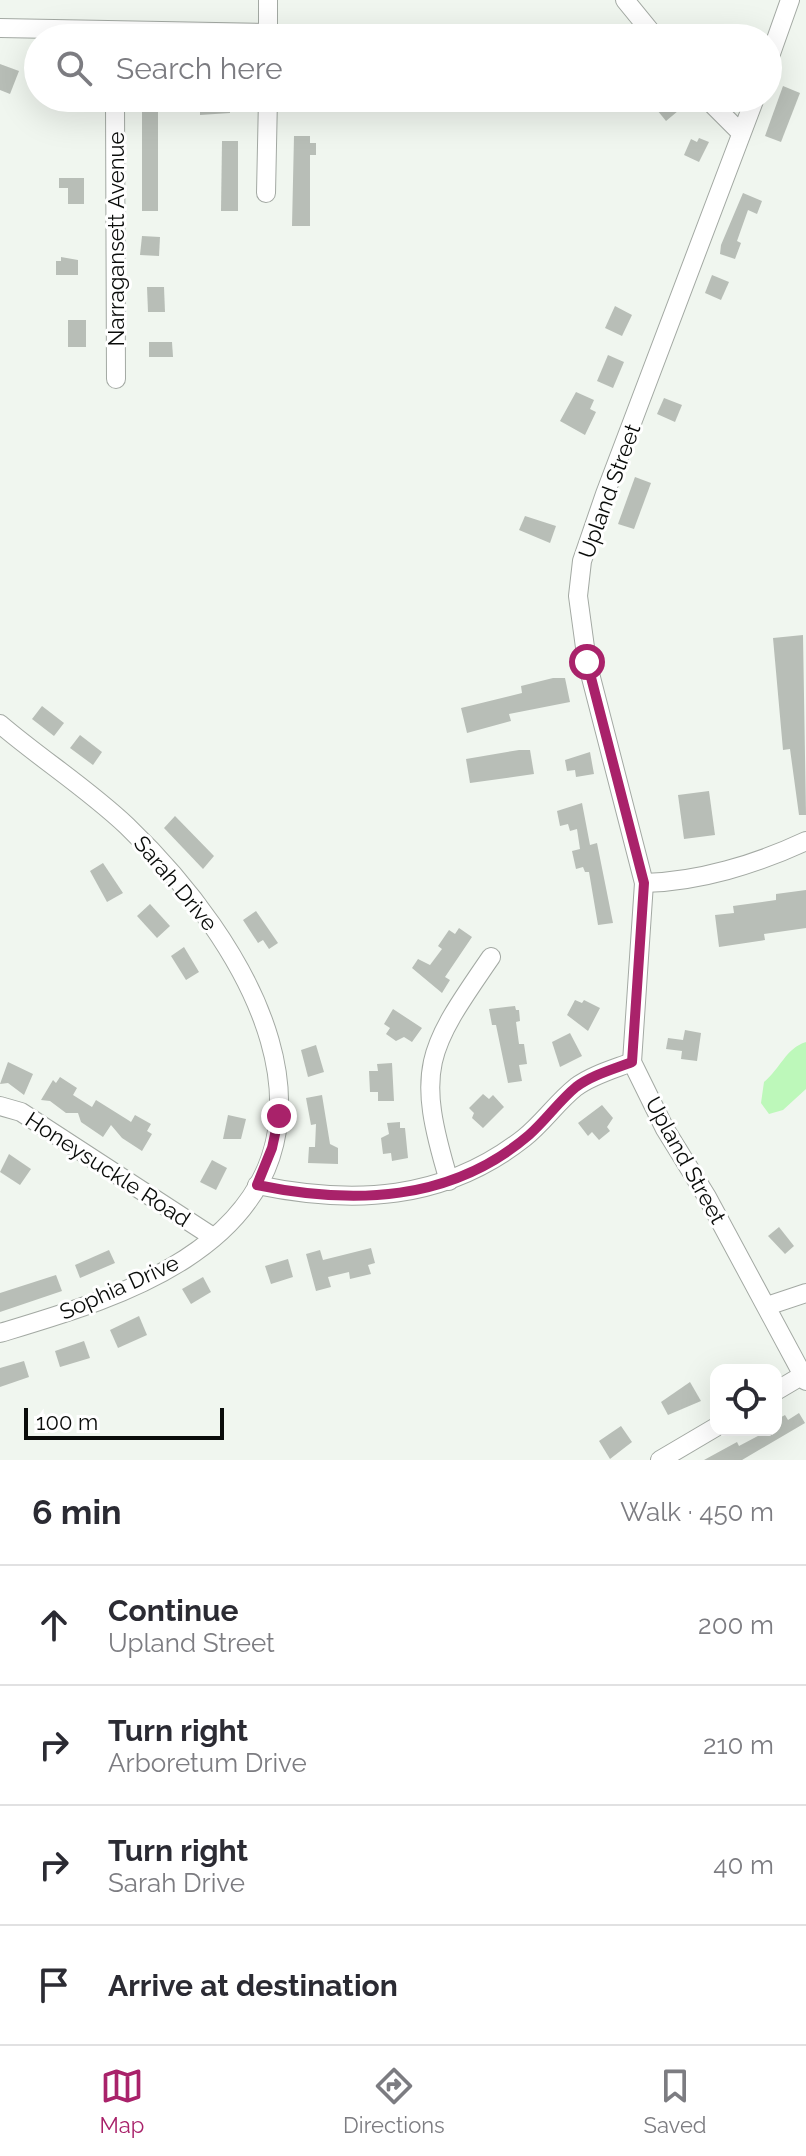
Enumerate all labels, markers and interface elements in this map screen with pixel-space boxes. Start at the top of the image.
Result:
search box [24,24,782,112]
icon: search [52,46,96,90]
text: Search here [116,51,283,86]
street label: Narragansett Avenue [103,131,129,346]
street label: Upland Street [573,420,646,562]
route start [569,644,605,680]
street label: Sarah Drive [129,830,223,936]
street label: Upland Street [640,1092,732,1229]
route end [261,1098,297,1134]
street label: Honeysuckle Road [21,1106,195,1232]
street label: Sophia Drive [55,1249,183,1325]
map controls [710,1364,782,1436]
button: locate [710,1364,782,1436]
scale bar [24,1404,224,1440]
text: 100 m [36,1409,98,1435]
text: 6 min [32,1492,122,1532]
text: Walk · 450 m [620,1497,774,1527]
text: Continue [108,1593,239,1628]
icon: ahead [32,1603,76,1647]
text: 200 m [698,1610,774,1640]
text: Upland Street [108,1628,275,1658]
text: Turn right [108,1713,248,1748]
icon: right [32,1723,76,1767]
text: 210 m [703,1730,774,1760]
text: Arboretum Drive [108,1748,307,1778]
text: Turn right [108,1833,248,1868]
icon: right [32,1843,76,1887]
text: 40 m [713,1850,774,1880]
text: Sarah Drive [108,1868,245,1898]
icon: arrive [32,1963,76,2007]
text: Arrive at destination [108,1968,398,2003]
tab: Map [99,2064,144,2138]
tab: Directions [343,2064,445,2138]
tab: Saved [644,2064,707,2138]

